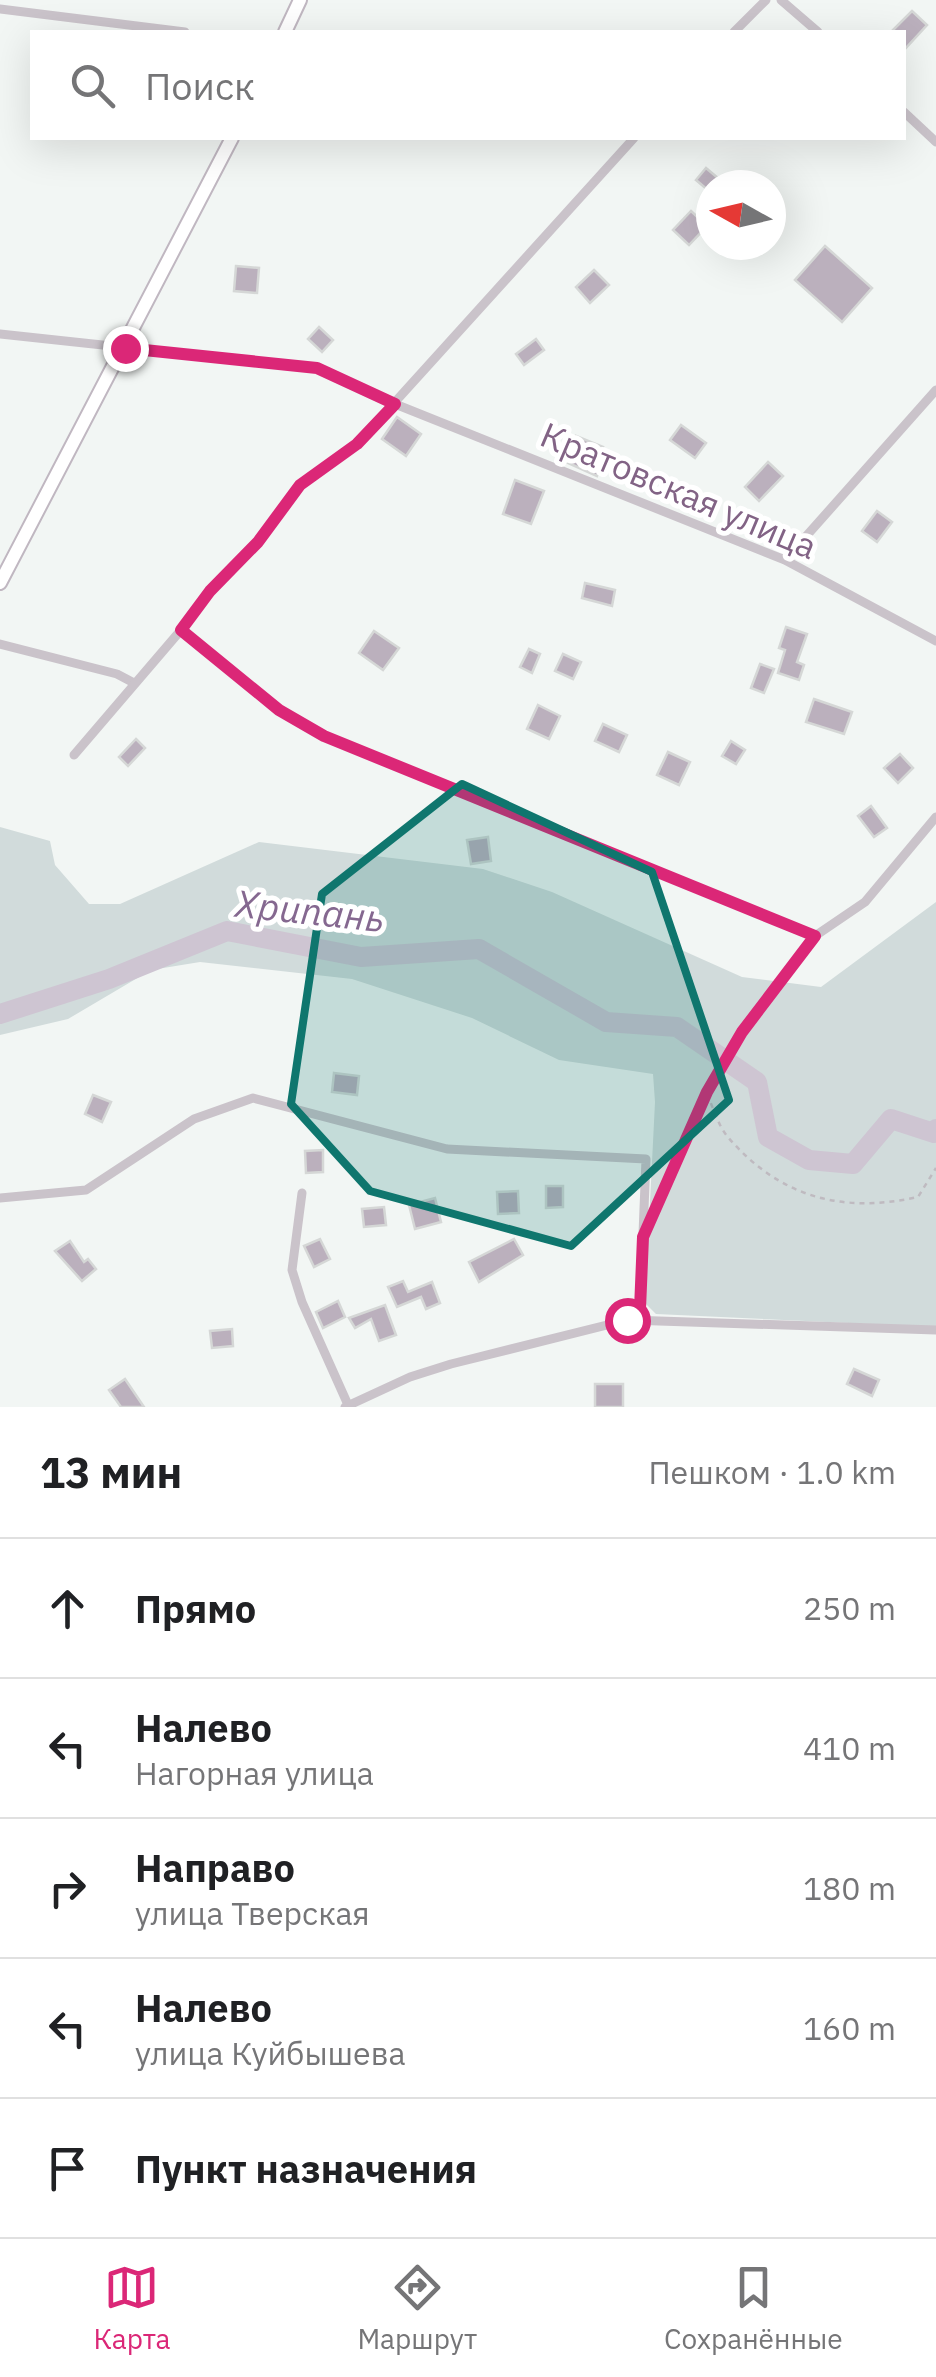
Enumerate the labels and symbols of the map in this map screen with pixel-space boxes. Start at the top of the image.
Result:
north arrow [696,170,786,260]
route end [103,326,149,372]
street label: Кратовская улица [534,411,824,569]
water label: Хрипань [232,878,387,942]
route start [605,1298,651,1344]

